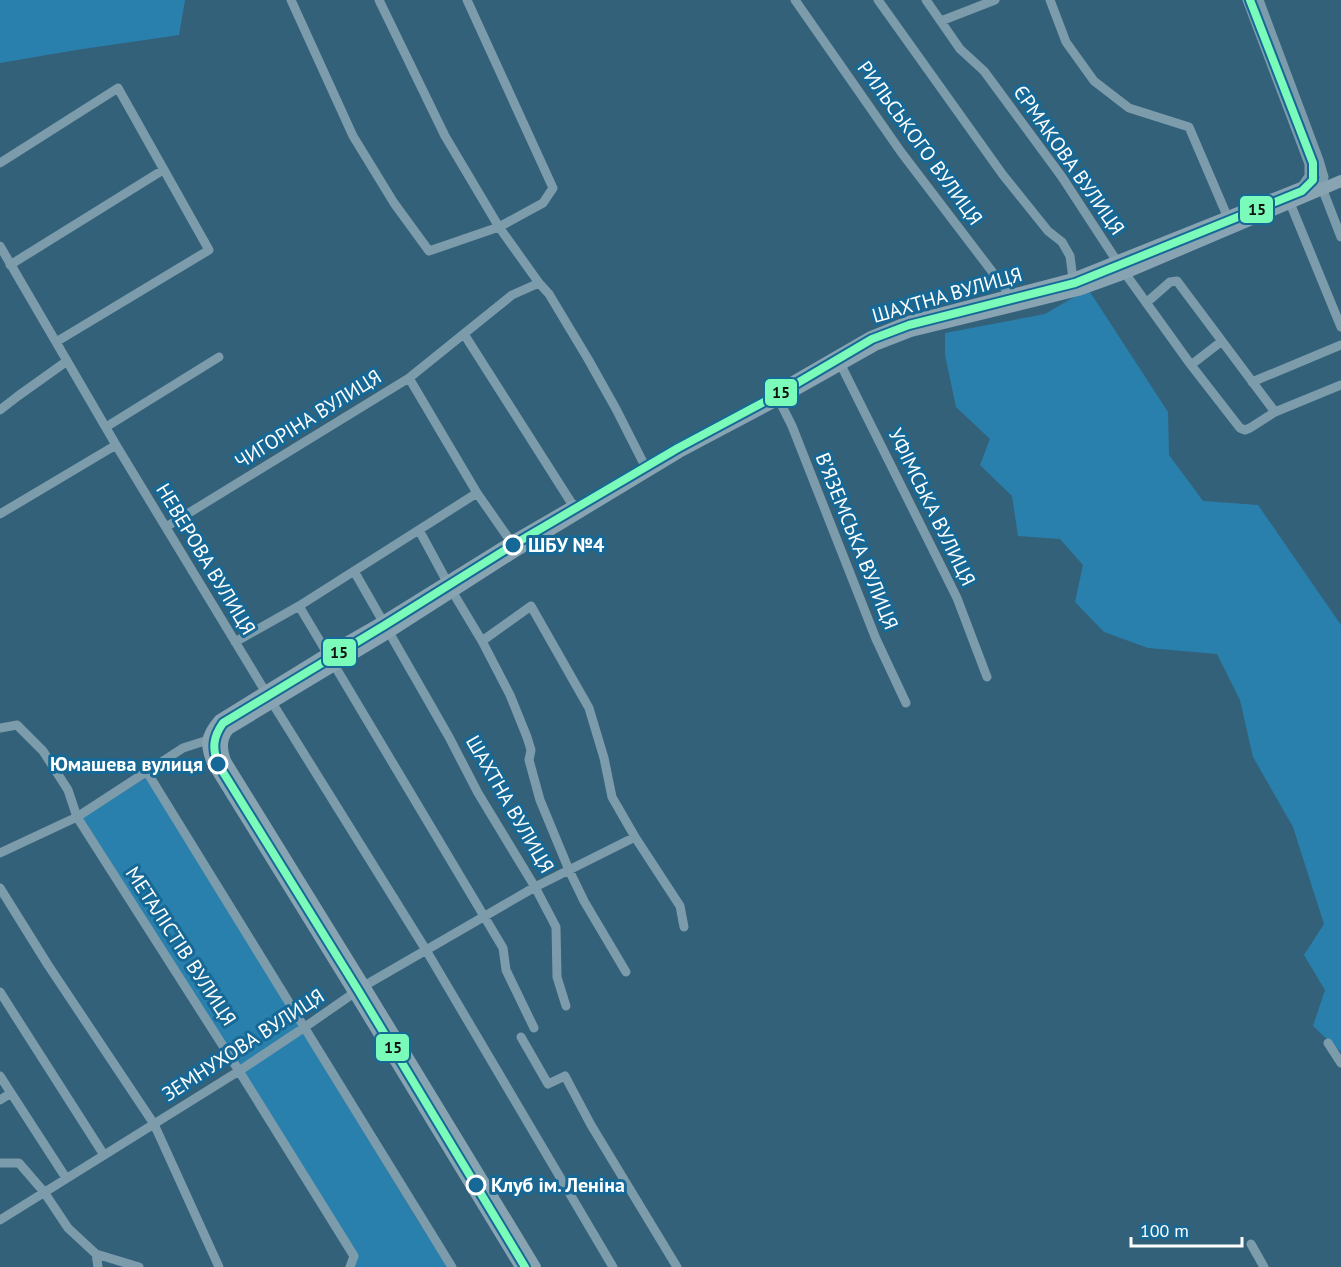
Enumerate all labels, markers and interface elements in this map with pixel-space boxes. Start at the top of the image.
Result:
street label: РИЛЬСЬКОГО ВУЛИЦЯ [852,56,988,230]
street label: ЄРМАКОВА ВУЛИЦЯ [1008,80,1130,240]
line badge: 15 [1239,195,1274,224]
text: 15 [1248,199,1266,219]
street label: ШАХТНА ВУЛИЦЯ [869,261,1025,329]
street label: ЧИГОРІНА ВУЛИЦЯ [230,364,386,474]
line badge: 15 [764,378,798,407]
text: 15 [772,382,790,402]
street label: УФІМСЬКА ВУЛИЦЯ [883,424,981,590]
street label: В’ЯЗЕМСЬКА ВУЛИЦЯ [810,449,904,633]
street label: НЕВЕРОВА ВУЛИЦЯ [150,478,262,640]
place label: ШБУ №4 [528,532,605,558]
marker: ШБУ №4 [503,535,523,555]
line badge: 15 [322,638,357,667]
text: 15 [330,642,348,662]
street label: ШАХТНА ВУЛИЦЯ [460,730,560,878]
place label: Юмашева вулиця [50,751,203,777]
marker: Юмашева вулиця [208,754,228,774]
street label: МЕТАЛІСТІВ ВУЛИЦЯ [120,861,242,1031]
street label: ЗЕМНУХОВА ВУЛИЦЯ [157,983,329,1107]
line badge: 15 [375,1033,410,1062]
text: 15 [384,1037,402,1057]
place label: Клуб ім. Леніна [491,1172,625,1198]
marker: Клуб ім. Леніна [466,1175,486,1195]
scale bar [1131,1210,1242,1248]
text: 100 m [1140,1219,1189,1242]

